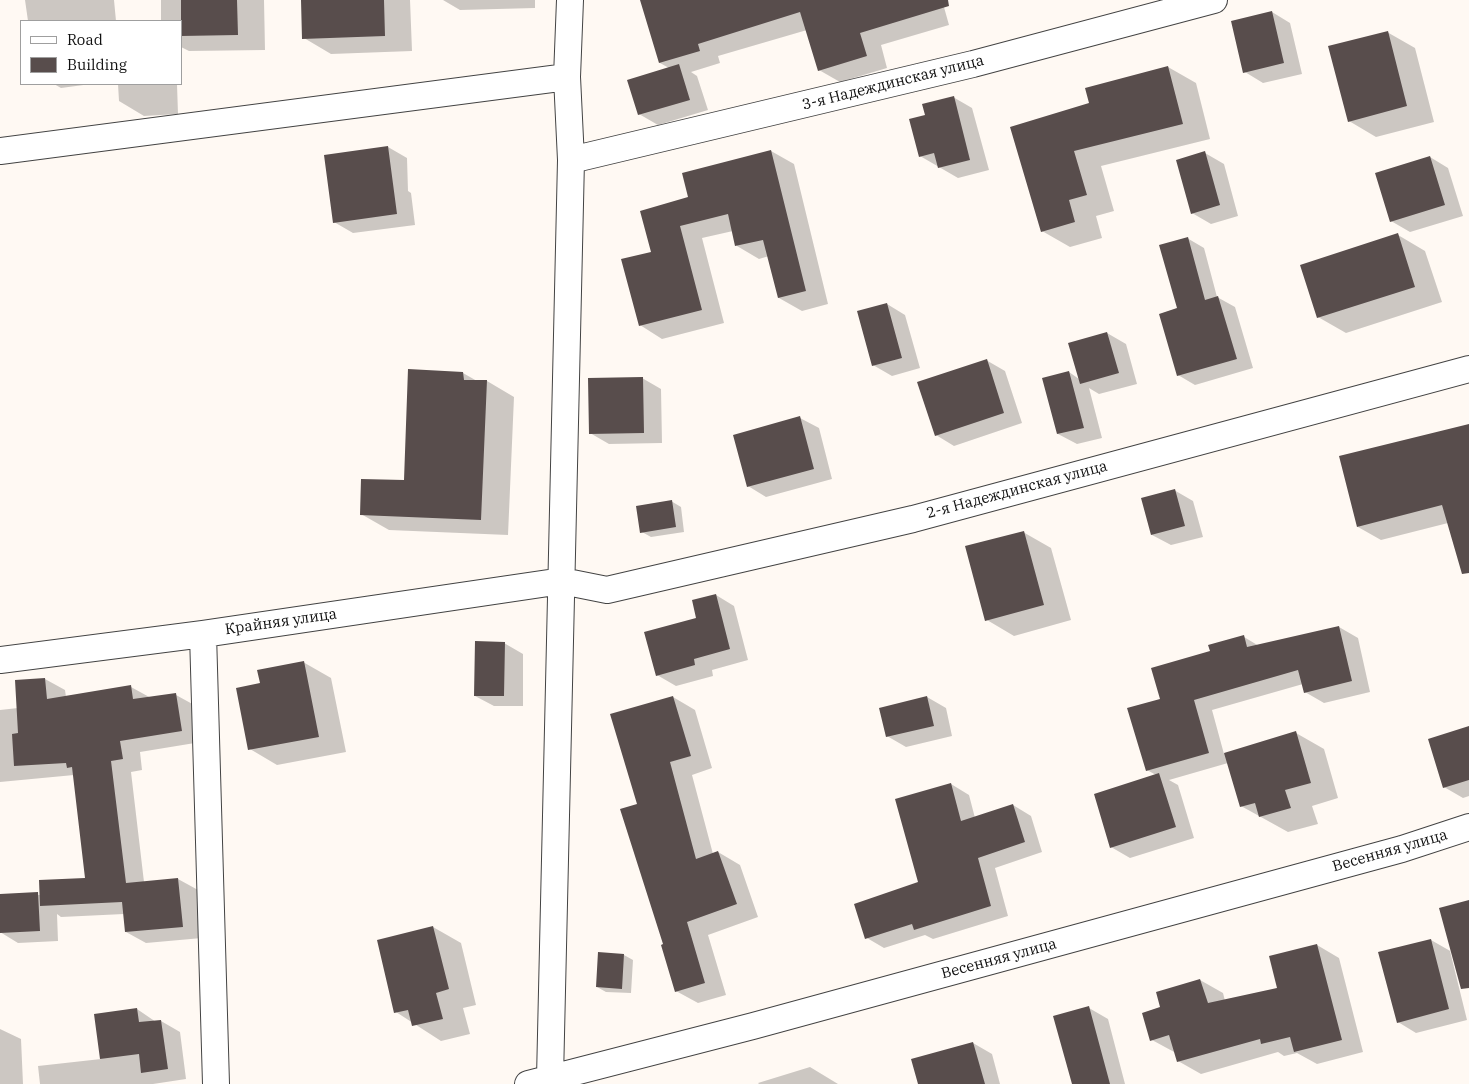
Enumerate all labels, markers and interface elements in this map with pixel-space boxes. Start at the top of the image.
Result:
legend [20,20,182,85]
text: Road [67,30,103,49]
street label: 3-я Надеждинская улица [800,52,986,114]
text: Building [67,55,127,74]
street label: 2-я Надеждинская улица [925,457,1109,523]
street label: Крайняя улица [224,605,338,639]
street label: Весенняя улица [1330,826,1450,876]
street label: Весенняя улица [939,935,1059,983]

